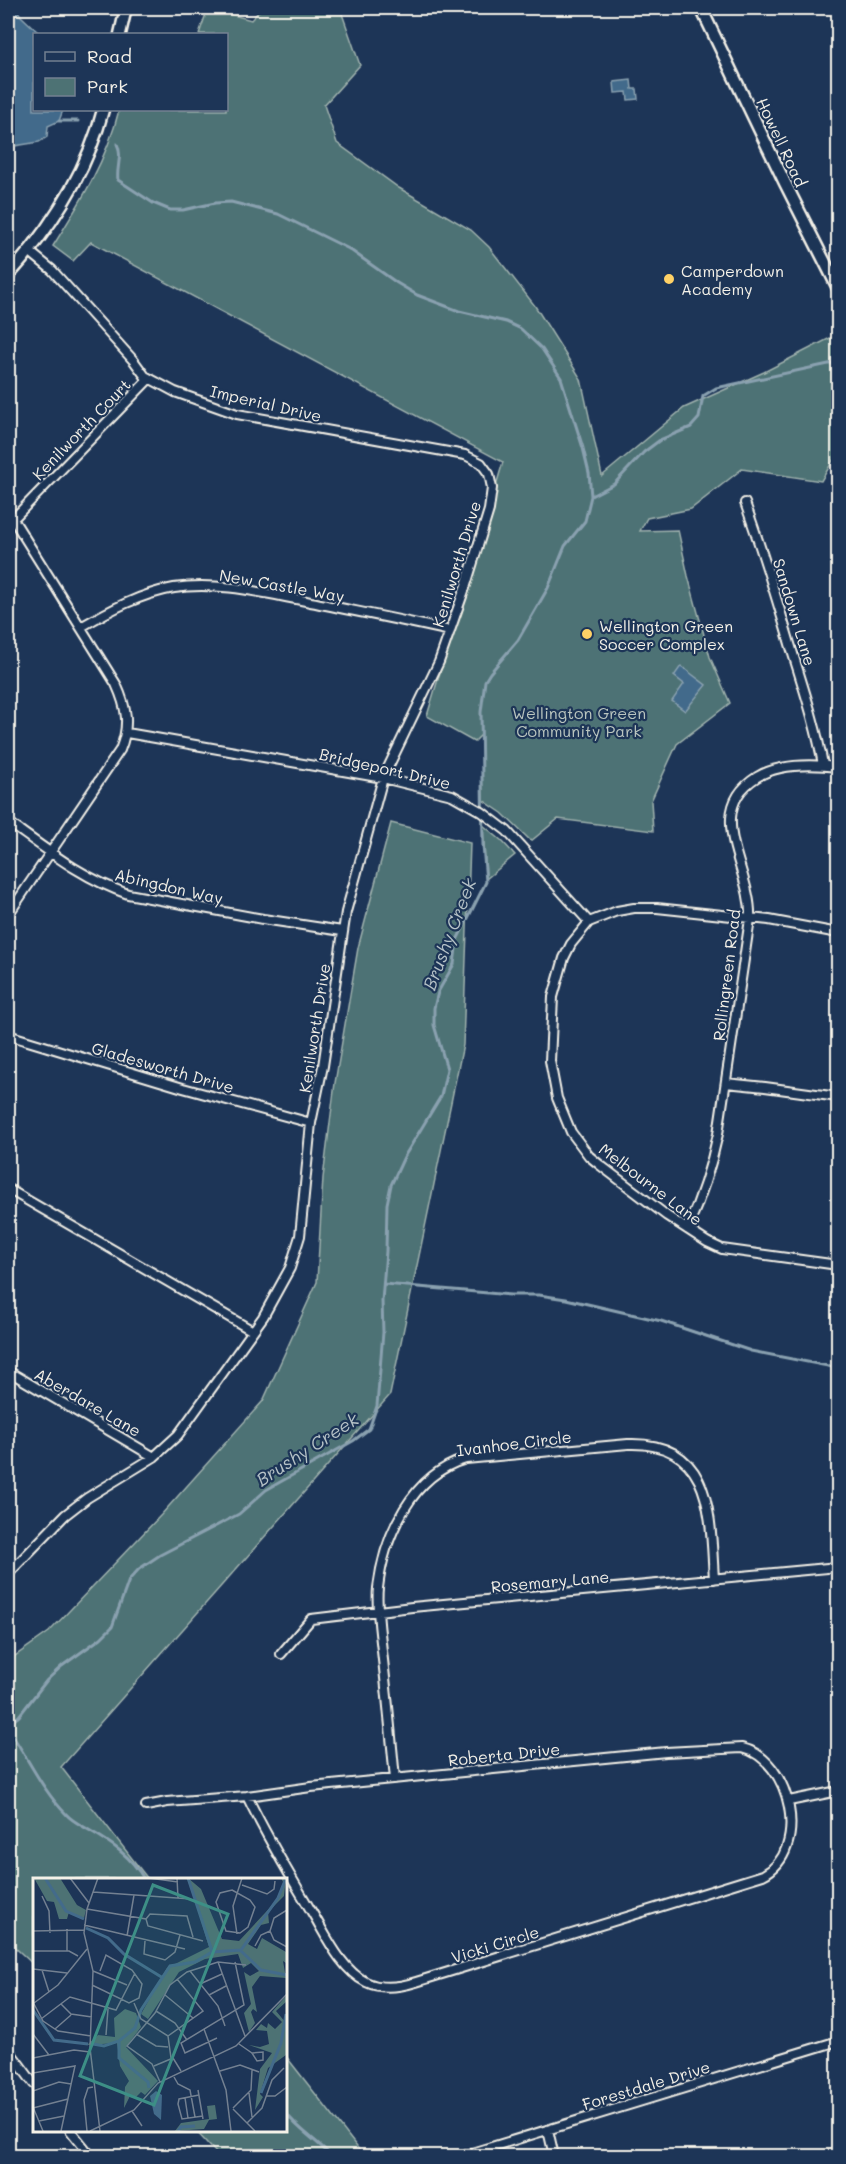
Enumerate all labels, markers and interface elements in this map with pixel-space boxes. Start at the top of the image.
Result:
legend [33,33,228,111]
text: Road [87,44,132,68]
text: Park [87,74,128,98]
street label: Howell Road [752,94,812,190]
place label: Camperdown Academy [681,260,784,299]
marker: Camperdown Academy [662,272,676,286]
street label: Kenilworth Court [27,374,135,484]
street label: Imperial Drive [208,380,324,426]
street label: Kenilworth Drive [427,498,485,630]
street label: Sandown Lane [769,556,821,668]
street label: New Castle Way [218,564,346,606]
place label: Wellington Green Soccer Complex [599,615,733,654]
marker: Wellington Green Soccer Complex [580,627,594,641]
park label: Wellington Green Community Park [512,702,646,741]
street label: Bridgeport Drive [317,743,453,793]
street label: Abingdon Way [113,863,225,909]
water label: Brushy Creek [417,874,481,993]
street label: Rollingreen Road [708,908,744,1042]
street label: Kenilworth Drive [293,962,335,1094]
street label: Gladesworth Drive [89,1037,237,1097]
street label: Melbourne Lane [595,1138,707,1230]
street label: Aberdare Lane [31,1363,145,1441]
water label: Brushy Creek [251,1407,363,1491]
street label: Ivanhoe Circle [455,1426,573,1460]
street label: Rosemary Lane [490,1565,610,1597]
street label: Roberta Drive [447,1738,561,1770]
inset map [33,1878,286,2131]
street label: Vicki Circle [449,1921,541,1967]
street label: Forestdale Drive [580,2056,712,2114]

